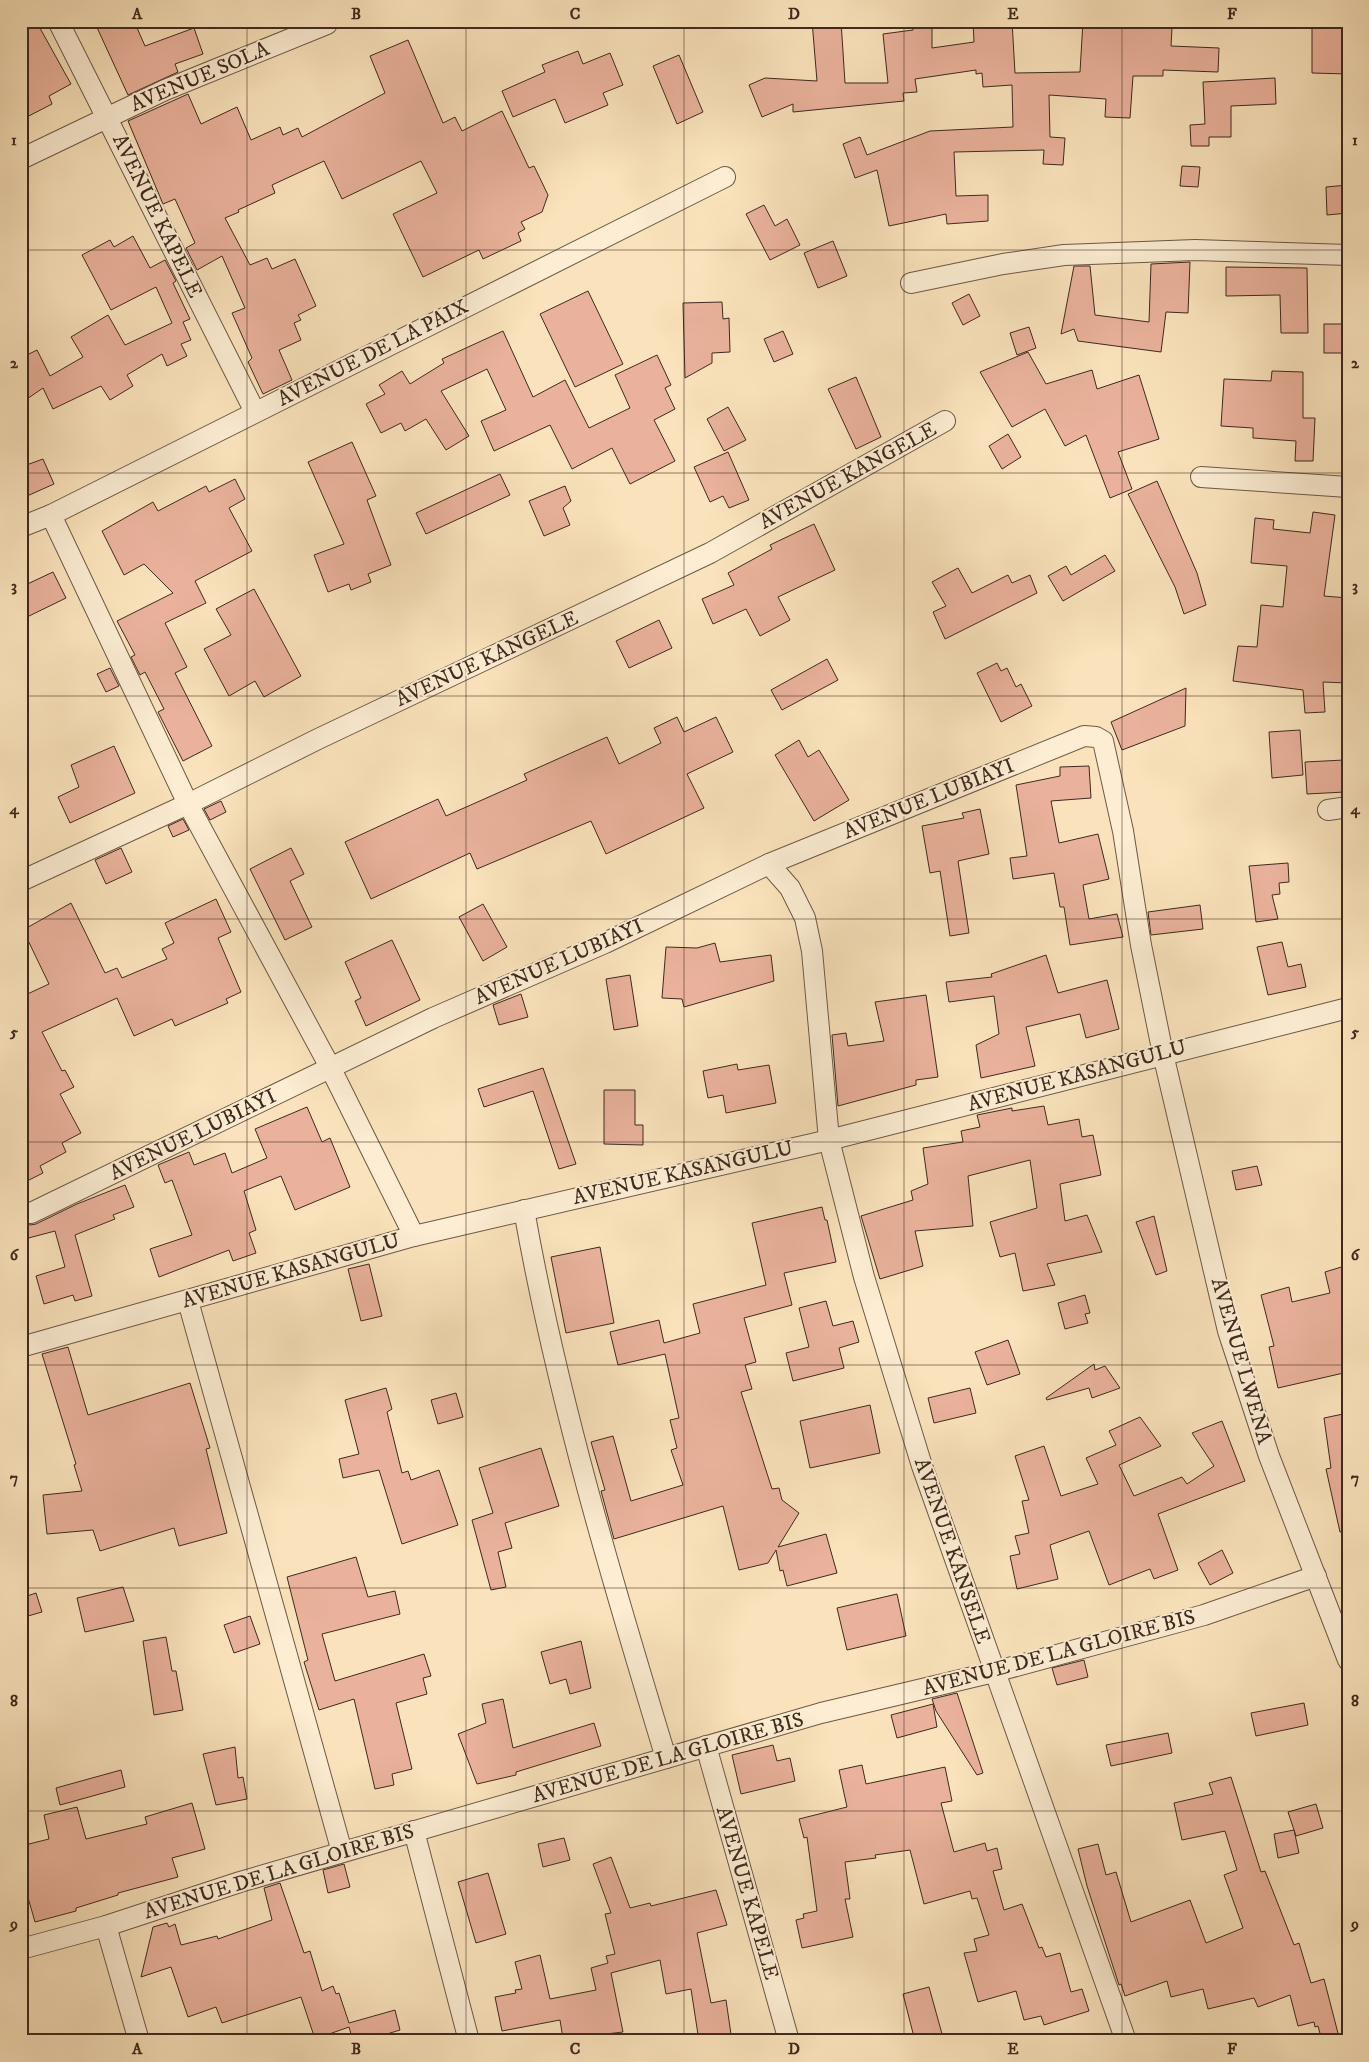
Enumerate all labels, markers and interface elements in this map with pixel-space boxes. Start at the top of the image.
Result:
text: A [131,4,143,24]
text: B [351,4,361,24]
text: C [570,4,580,24]
text: D [788,4,800,24]
text: E [1007,4,1019,24]
text: F [1227,4,1237,24]
street label: AVENUE SOLA [127,36,274,118]
text: 1 [11,130,17,150]
street label: AVENUE KAPELE [106,130,208,302]
text: 1 [1352,130,1358,150]
street label: AVENUE DE LA PAIX [273,294,473,412]
text: 2 [10,353,19,373]
text: 2 [1351,353,1360,373]
street label: AVENUE KANGELE [755,416,941,535]
text: 3 [11,576,17,596]
text: 3 [1352,576,1358,596]
street label: AVENUE KANGELE [392,605,583,713]
street label: AVENUE LUBIAYI [840,753,1018,845]
text: 4 [8,799,19,819]
text: 4 [1349,799,1360,819]
street label: AVENUE LUBIAYI [471,913,647,1011]
text: 5 [9,1022,18,1042]
text: 5 [1350,1022,1359,1042]
street label: AVENUE KASANGULU [965,1034,1189,1118]
street label: AVENUE LUBIAYI [105,1083,281,1187]
street label: AVENUE KASANGULU [570,1135,796,1211]
street label: AVENUE KASANGULU [179,1227,403,1315]
text: 6 [10,1245,20,1265]
text: 6 [1351,1245,1361,1265]
street label: AVENUE LWENA [1205,1275,1277,1448]
street label: AVENUE KANSELE [908,1455,996,1647]
text: 7 [10,1468,18,1488]
text: 7 [1351,1468,1359,1488]
street label: AVENUE DE LA GLOIRE BIS [920,1604,1198,1702]
text: 8 [10,1691,18,1711]
text: 8 [1351,1691,1359,1711]
street label: AVENUE DE LA GLOIRE BIS [529,1707,807,1809]
street label: AVENUE KAPELE [710,1803,784,1983]
street label: AVENUE DE LA GLOIRE BIS [141,1818,417,1926]
text: 9 [9,1914,18,1934]
text: 9 [1350,1914,1359,1934]
text: A [131,2039,143,2059]
text: B [351,2039,361,2059]
text: C [570,2039,580,2059]
text: D [788,2039,800,2059]
text: E [1007,2039,1019,2059]
text: F [1227,2039,1237,2059]

